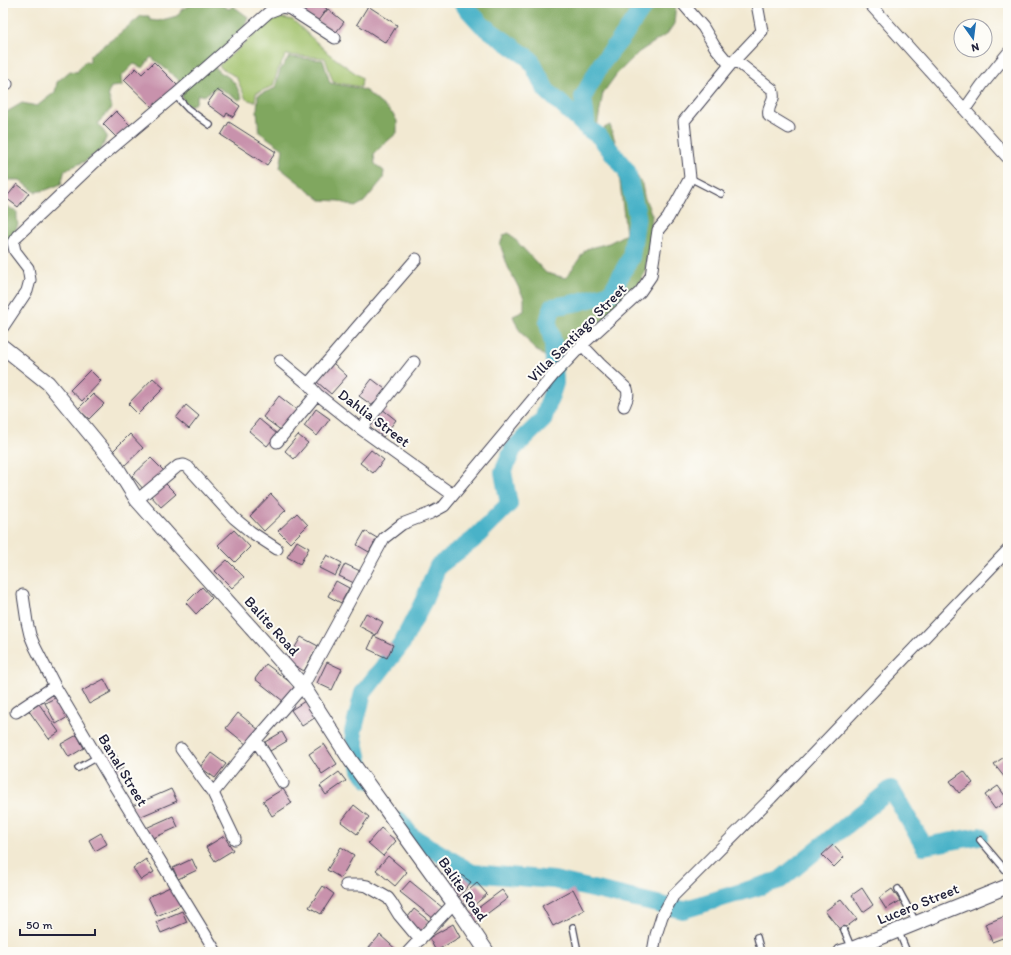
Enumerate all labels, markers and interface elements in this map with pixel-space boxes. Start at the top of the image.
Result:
north arrow [953,18,993,58]
text: N [970,40,980,54]
street label: Villa Santiago Street [524,280,630,386]
street label: Dahlia Street [335,385,414,451]
street label: Balite Road [241,592,303,660]
street label: Banal Street [94,731,152,810]
street label: Balite Road [434,854,492,924]
street label: Lucero Street [875,879,962,929]
scale bar [20,911,95,937]
text: 50 m [26,918,52,932]

